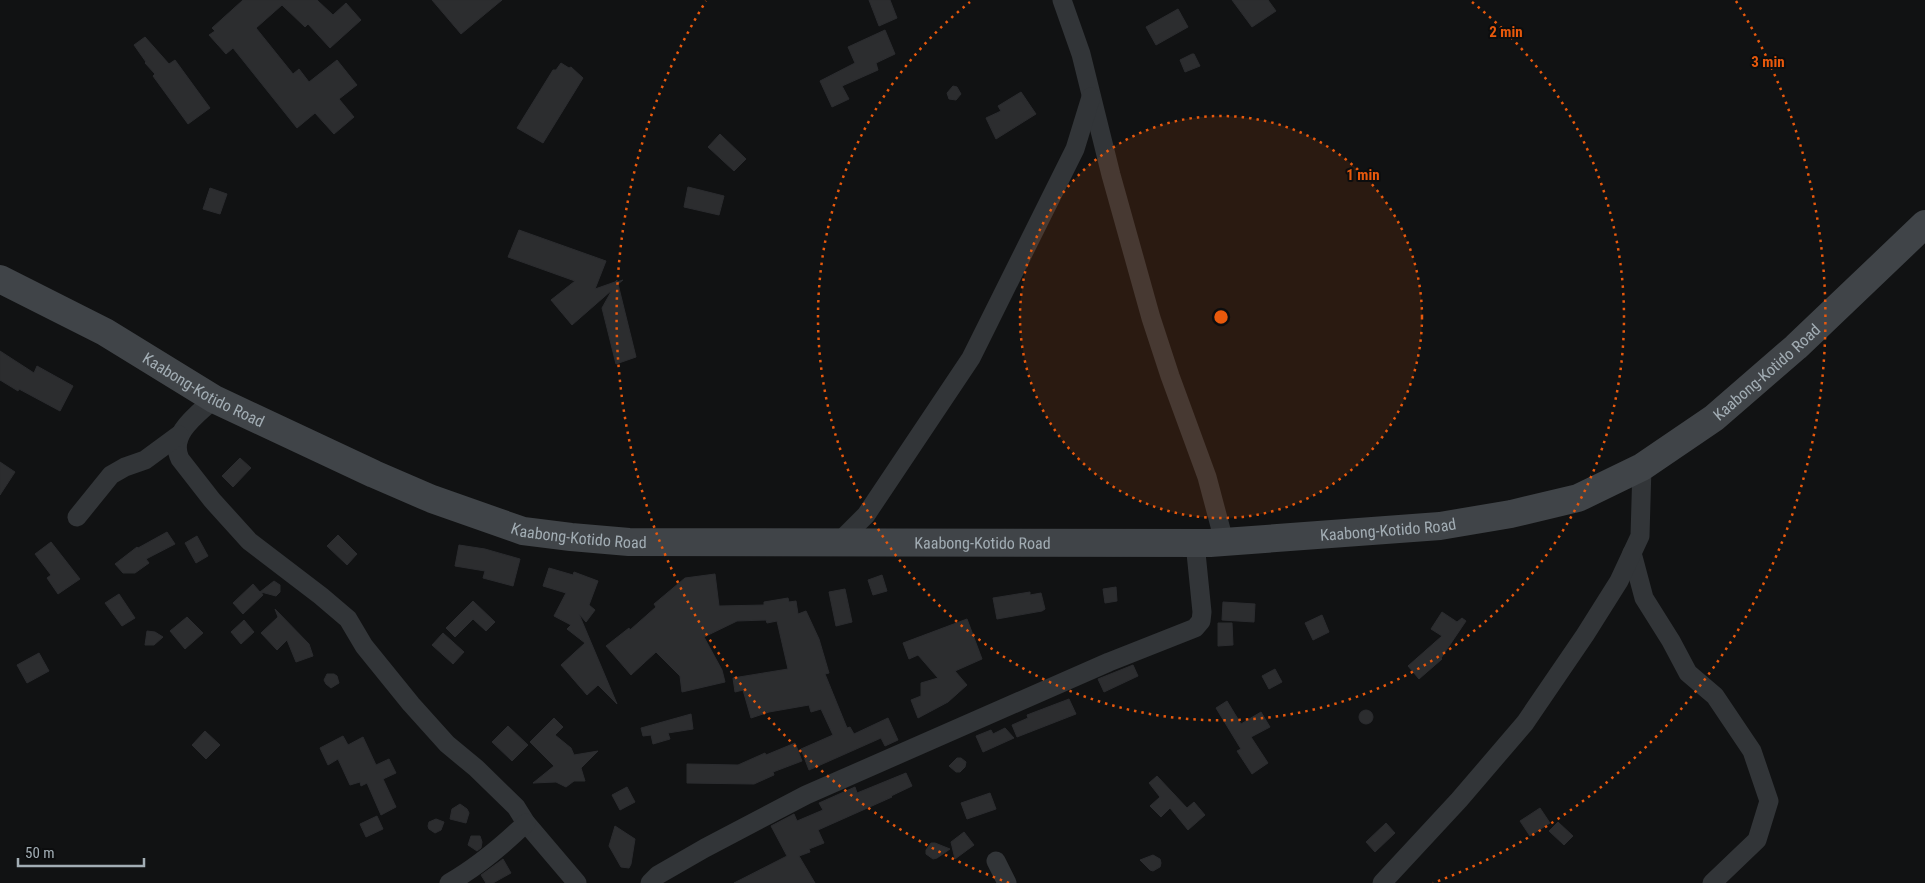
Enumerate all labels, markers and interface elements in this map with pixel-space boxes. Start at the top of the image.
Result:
text: 2 min [1489,23,1523,41]
text: 3 min [1751,53,1785,71]
text: 1 min [1346,166,1380,184]
centre of rings [1212,308,1230,326]
street label: Kaabong-Kotido Road [1709,320,1824,424]
street label: Kaabong-Kotido Road [139,349,267,431]
street label: Kaabong-Kotido Road [1319,514,1458,545]
street label: Kaabong-Kotido Road [508,519,647,552]
street label: Kaabong-Kotido Road [914,533,1051,553]
scale bar [18,836,144,868]
text: 50 m [25,844,55,862]

